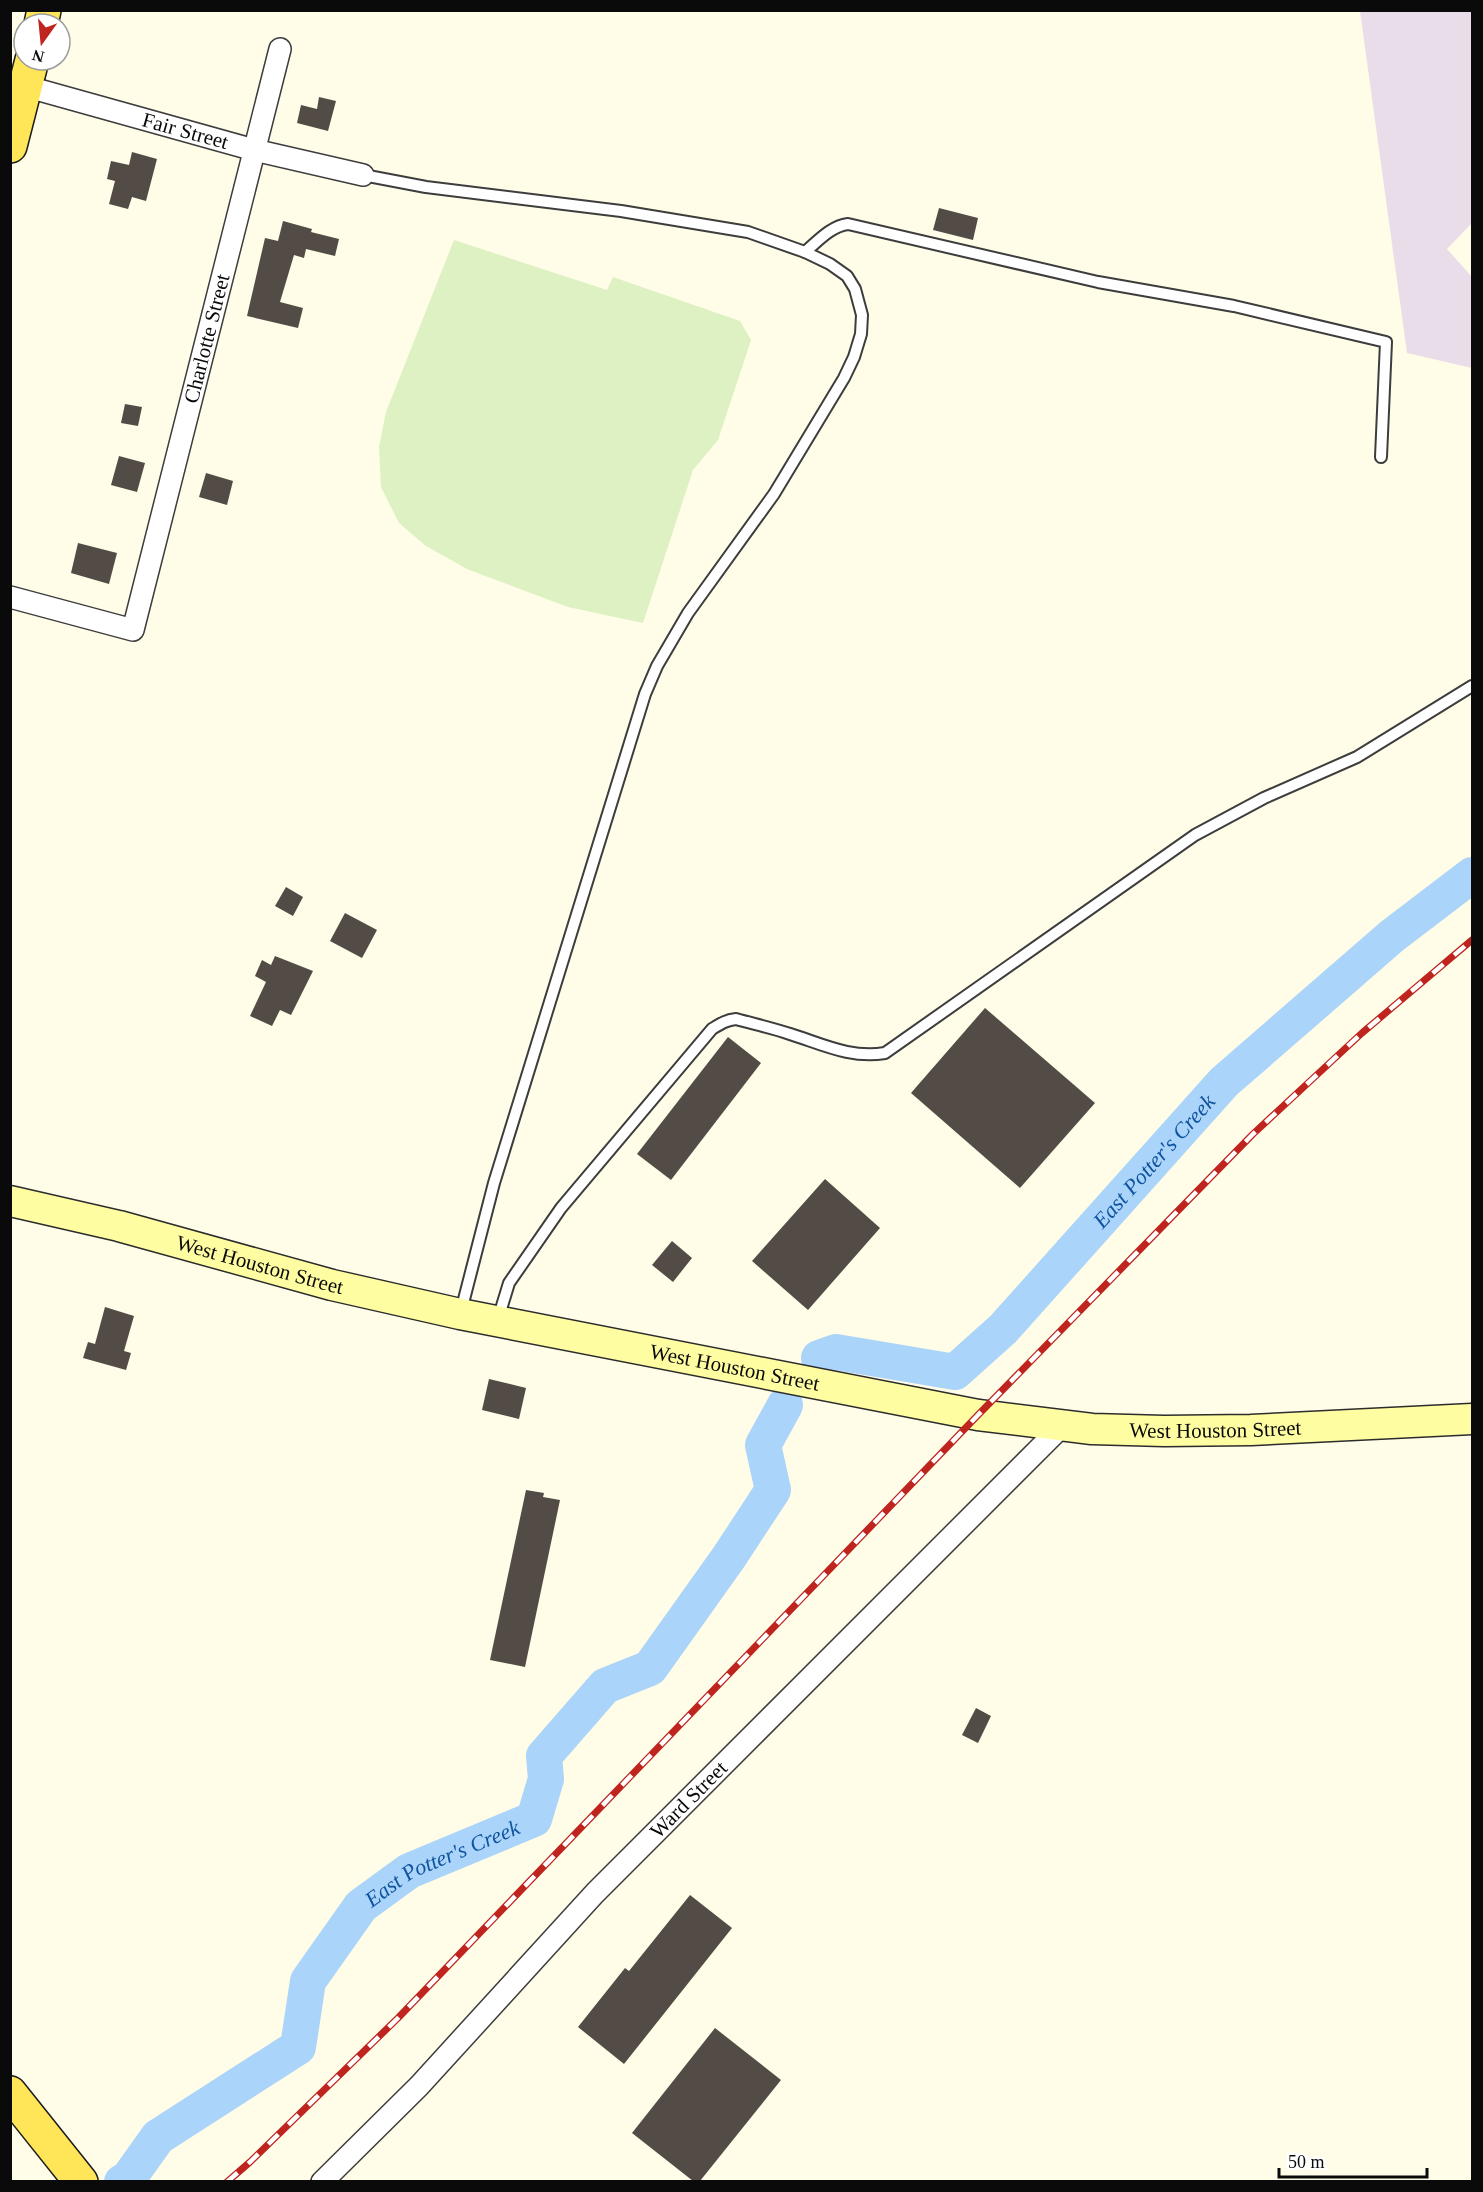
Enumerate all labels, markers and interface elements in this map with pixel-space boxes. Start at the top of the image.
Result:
north arrow [12,12,72,72]
text: N [30,46,46,66]
street label: Fair Street [140,107,231,154]
street label: Charlotte Street [179,271,235,406]
water label: East Potter's Creek [1087,1088,1220,1233]
street label: West Houston Street [174,1230,346,1299]
street label: West Houston Street [648,1339,822,1396]
street label: West Houston Street [1129,1416,1302,1443]
street label: Ward Street [645,1756,732,1843]
water label: East Potter's Creek [359,1814,524,1912]
scale bar [1279,2141,1428,2179]
text: 50 m [1288,2152,1325,2172]

